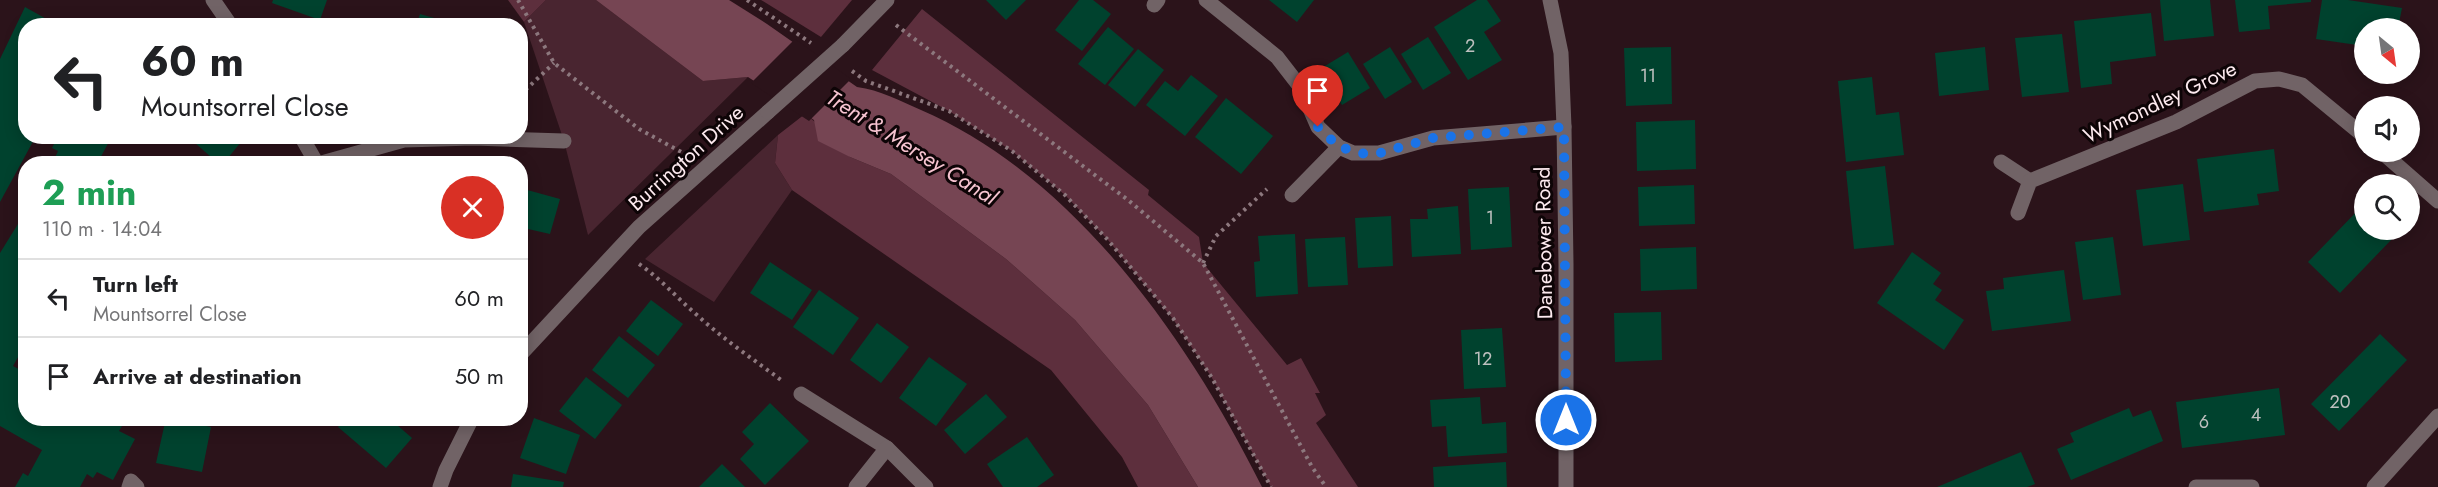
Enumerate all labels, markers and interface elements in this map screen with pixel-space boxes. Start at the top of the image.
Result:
north arrow [2354,18,2420,84]
map controls [2354,18,2420,240]
text: 60 m [141,31,244,92]
house number: 2 [1465,33,1475,59]
icon: left [42,42,120,120]
street label: Wymondley Grove [2079,53,2242,151]
house number: 11 [1640,63,1656,89]
pin [1292,65,1343,127]
icon: arrive [1301,74,1334,107]
water label: Trent & Mersey Canal [820,81,1005,213]
text: Mountsorrel Close [141,87,349,126]
button: sound [2354,96,2420,162]
street label: Burrington Drive [622,98,750,218]
text: 2 min [42,166,137,218]
street label: Danebower Road [1528,166,1560,320]
button: search [2354,174,2420,240]
button: close [441,176,504,239]
house number: 1 [1486,205,1494,231]
text: 110 m · 14:04 [42,215,162,244]
text: Turn left [93,268,178,300]
icon: left [42,282,75,315]
text: 60 m [454,282,504,314]
text: Mountsorrel Close [93,300,247,329]
house number: 12 [1474,346,1492,372]
icon: arrive [42,360,75,393]
text: Arrive at destination [93,360,302,392]
text: 50 m [455,360,504,392]
position arrow [1534,388,1598,452]
house number: 20 [2329,389,2351,415]
house number: 4 [2251,402,2261,428]
house number: 6 [2199,409,2209,435]

